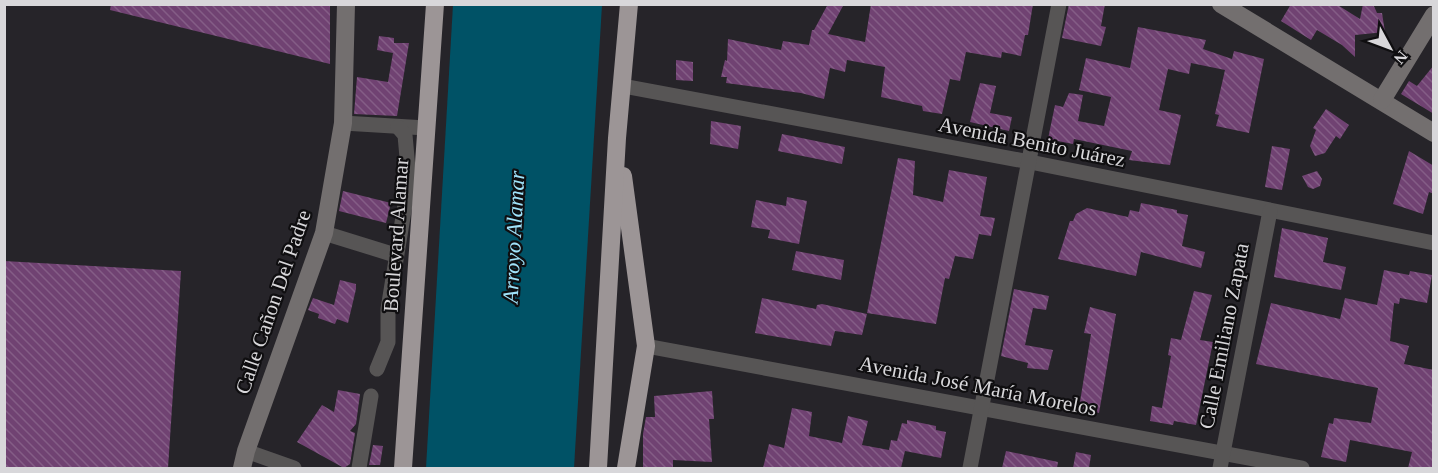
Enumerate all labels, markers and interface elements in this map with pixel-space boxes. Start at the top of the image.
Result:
north arrow [1360,18,1420,78]
text: N [1390,48,1411,68]
street label: Avenida Benito Juárez [937,112,1127,172]
street label: Boulevard Alamar [379,157,413,313]
water label: Arroyo Alamar [497,170,529,306]
street label: Calle Cañon Del Padre [230,207,316,397]
street label: Calle Emiliano Zapata [1194,240,1254,431]
street label: Avenida José María Morelos [857,351,1099,421]

